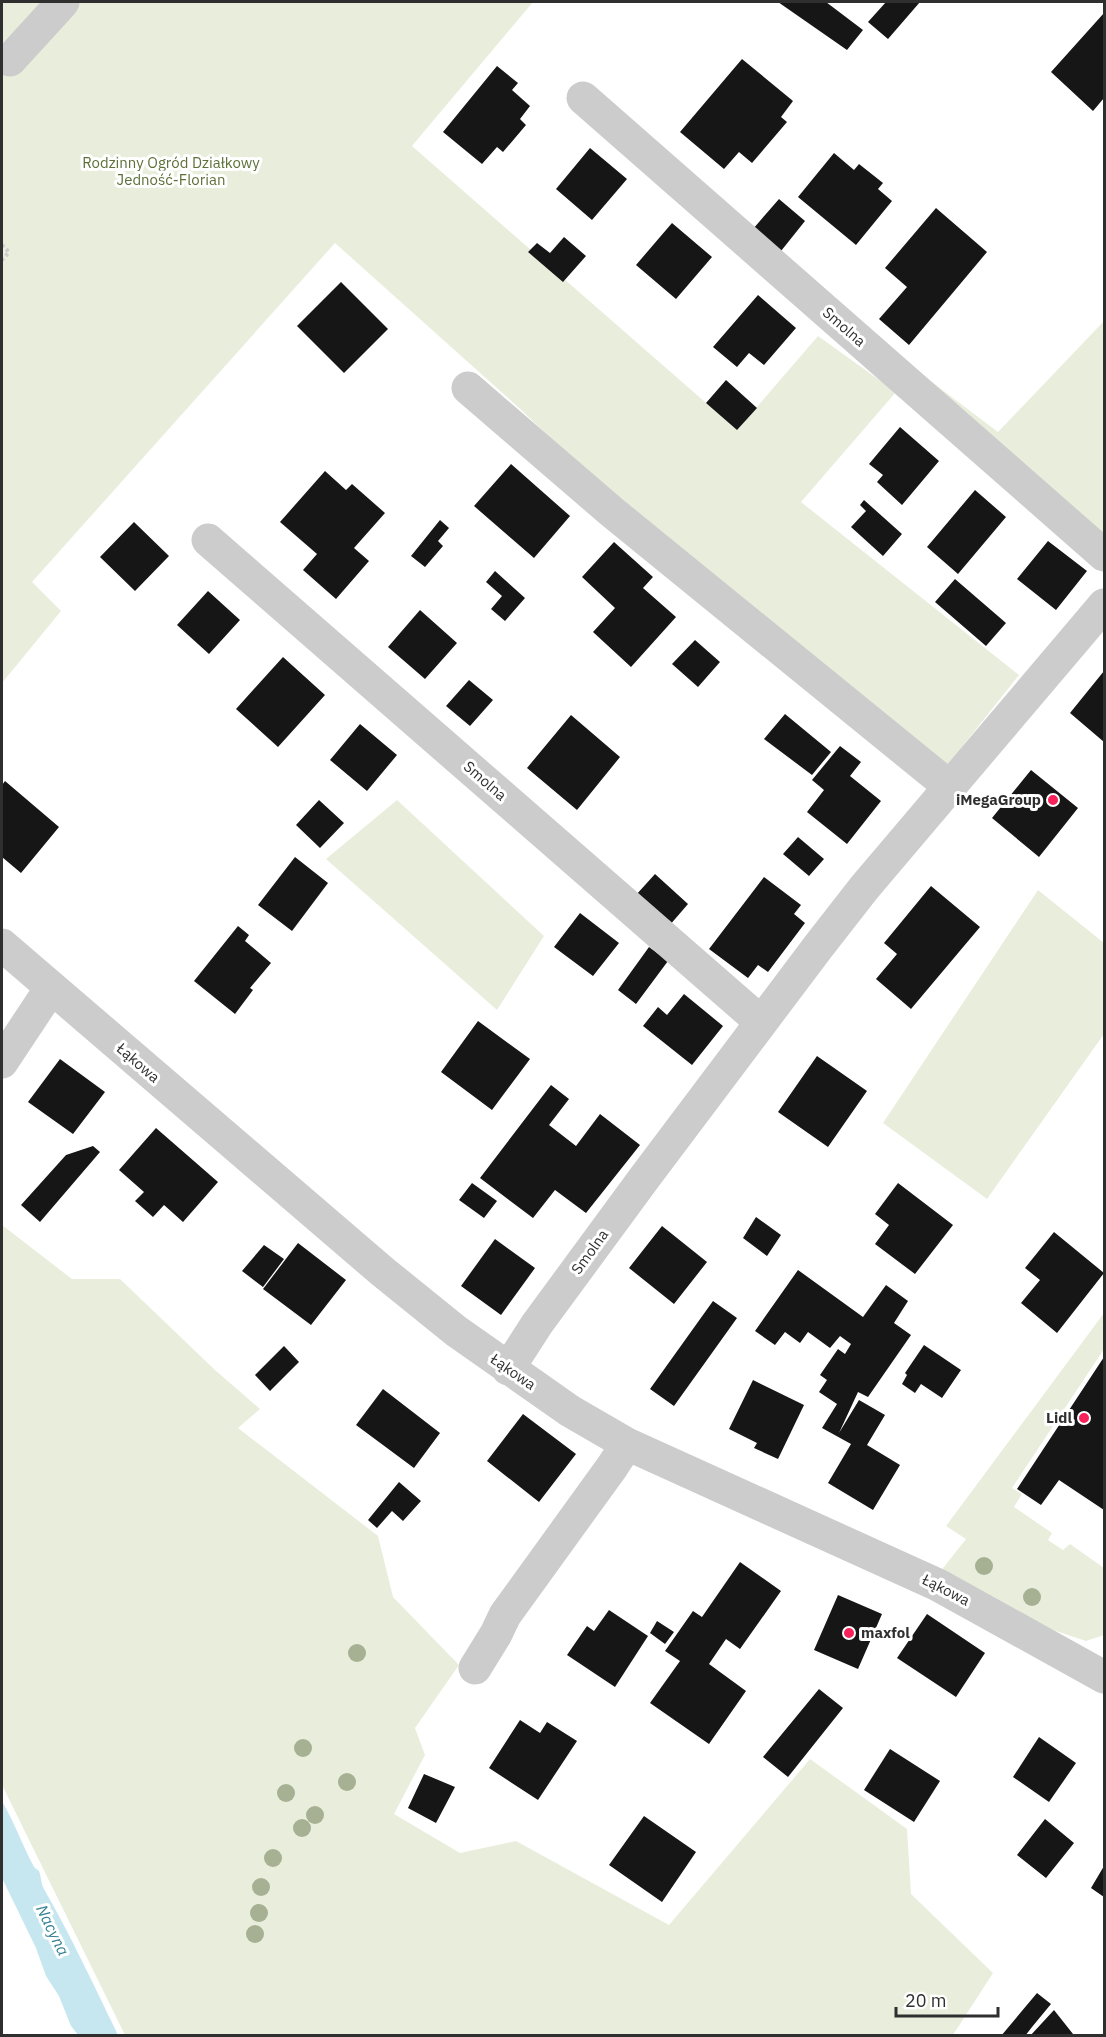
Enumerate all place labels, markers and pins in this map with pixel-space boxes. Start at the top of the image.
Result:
place label: iMegaGroup [956,790,1041,809]
marker: iMegaGroup [1046,793,1060,807]
place label: Lidl [1046,1408,1072,1427]
marker: Lidl [1077,1411,1091,1425]
place label: maxfol [861,1623,910,1642]
marker: maxfol [842,1626,856,1640]

